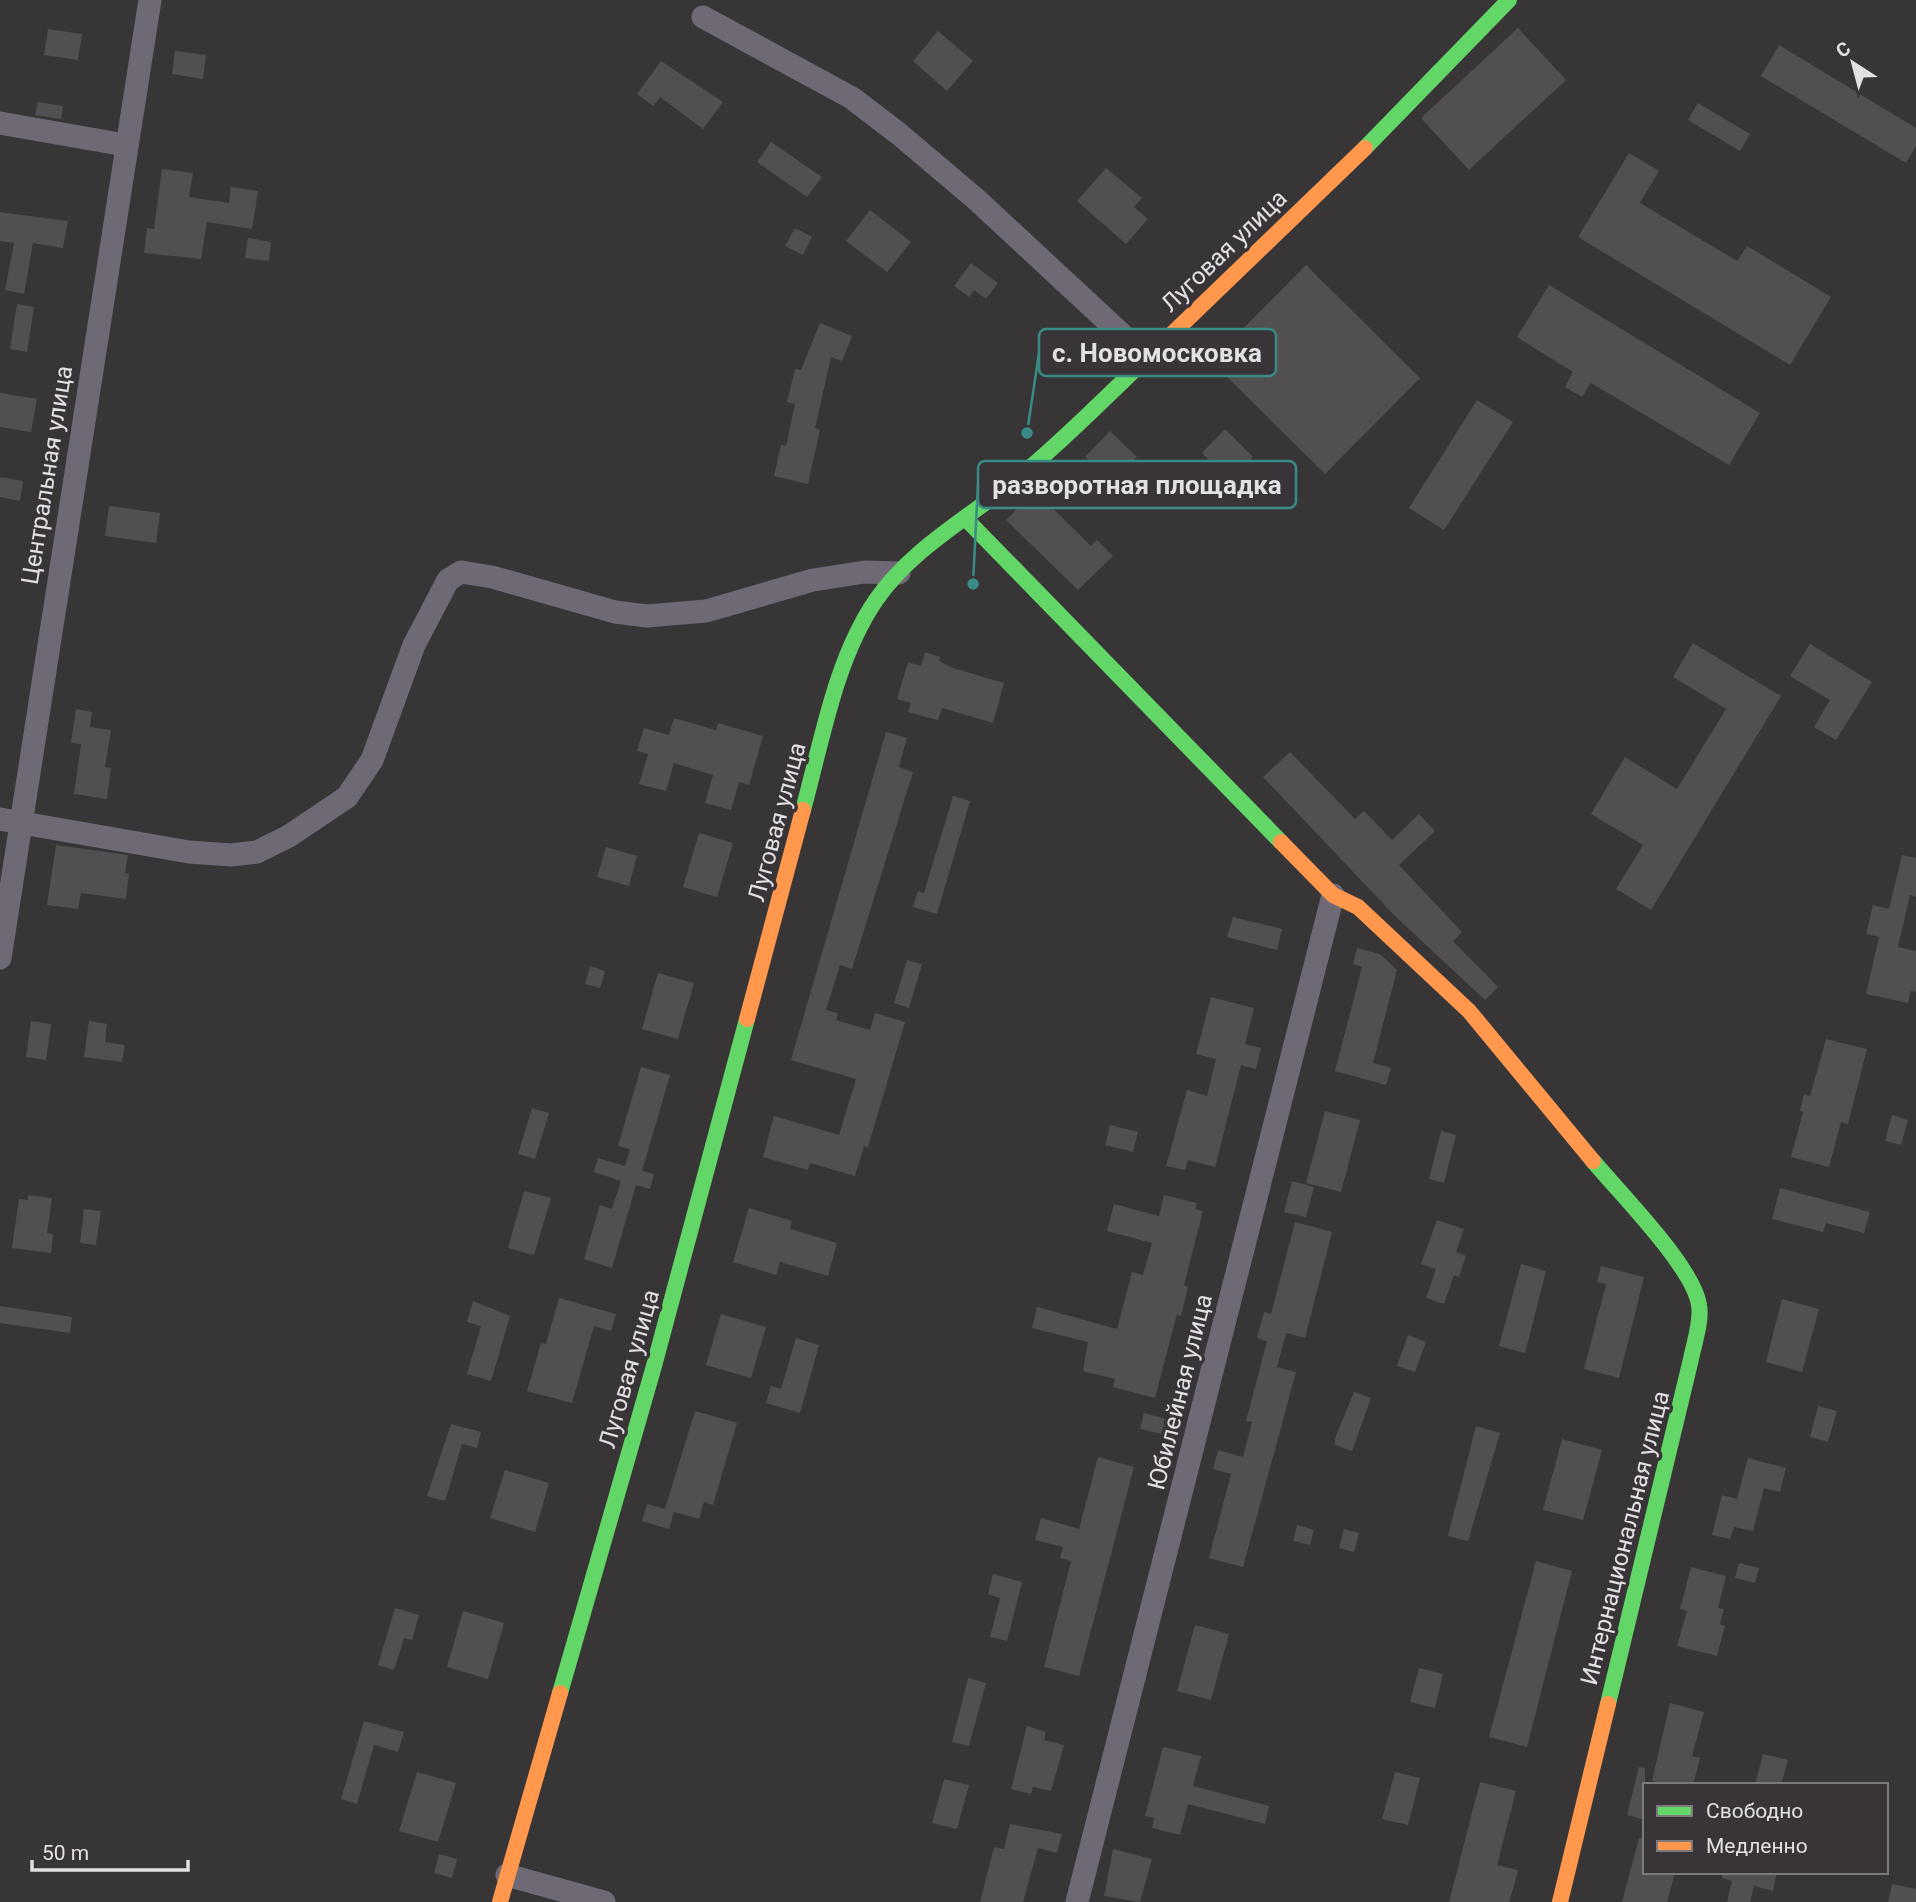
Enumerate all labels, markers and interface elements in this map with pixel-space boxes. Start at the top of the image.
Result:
north arrow [1818,28,1888,98]
text: С [1832,37,1855,63]
street label: Луговая улица [1155,184,1293,318]
callout: с. Новомосковка [1039,329,1276,376]
text: с. Новомосковка [1052,338,1262,368]
street label: Центральная улица [16,364,78,586]
callout: разворотная площадка [978,461,1296,508]
text: разворотная площадка [992,470,1282,500]
street label: Луговая улица [742,739,812,905]
street label: Луговая улица [593,1286,665,1452]
street label: Юбилейная улица [1142,1291,1218,1493]
street label: Интернациональная улица [1575,1388,1675,1688]
legend [1643,1783,1888,1874]
text: Свободно [1706,1799,1803,1823]
scale bar [32,1828,187,1872]
text: Медленно [1706,1834,1808,1858]
text: 50 m [42,1841,89,1865]

